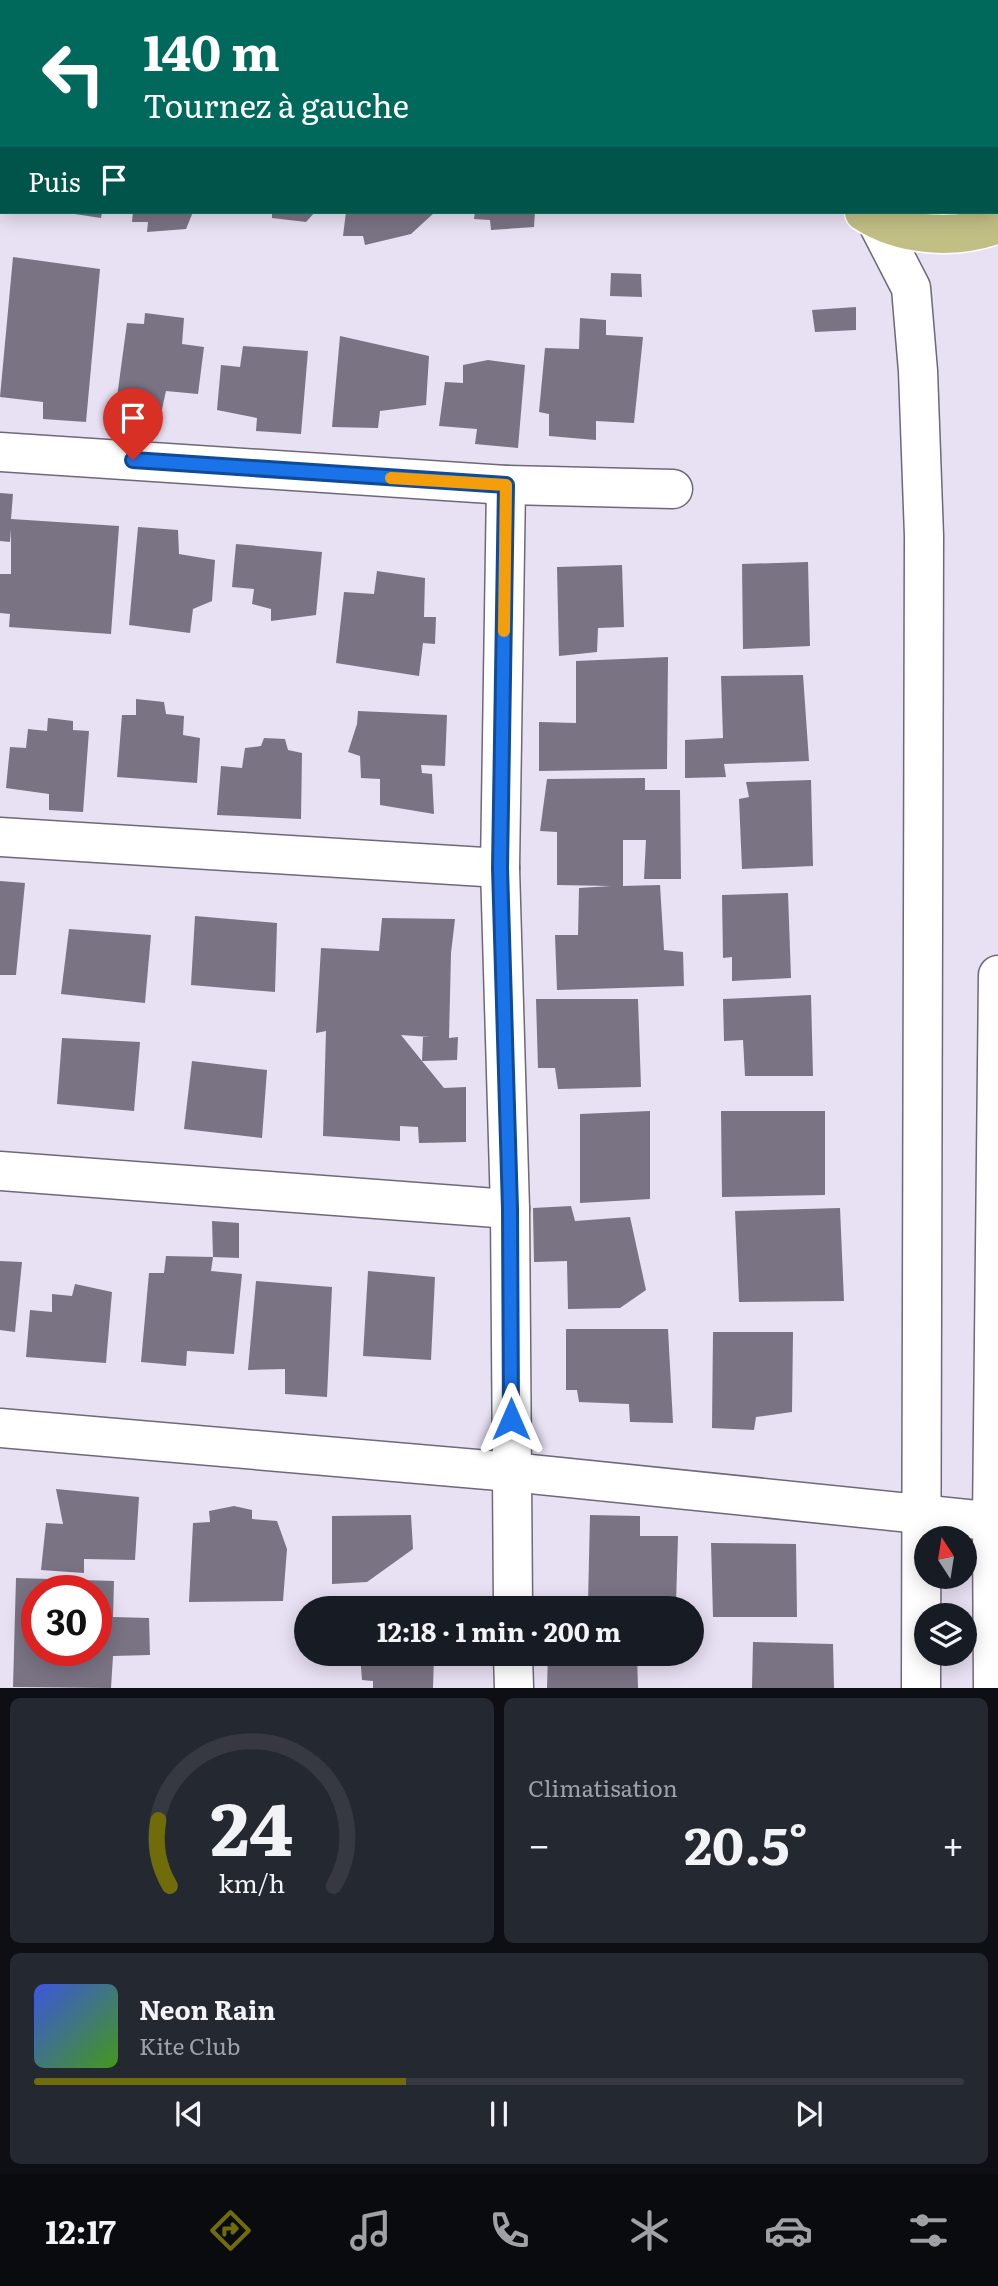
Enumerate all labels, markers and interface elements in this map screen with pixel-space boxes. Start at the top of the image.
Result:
text: 140 m [143,13,280,86]
icon: left [28,28,119,119]
text: Tournez à gauche [143,80,409,128]
text: Puis [28,161,81,200]
icon: arrive [95,161,133,199]
pin [103,388,163,460]
icon: arrive [114,399,152,437]
position arrow [474,1382,548,1456]
north arrow [914,1526,976,1589]
map controls [914,1526,977,1666]
speed limit sign: 30 [21,1575,112,1666]
button: layers [914,1603,977,1666]
text: 12:18 · 1 min · 200 m [377,1611,621,1650]
text: Climatisation [528,1770,678,1804]
text: 24 [211,1771,294,1879]
text: 20.5° [684,1804,808,1881]
text: − [528,1814,550,1871]
text: + [942,1814,964,1871]
text: km/h [219,1864,285,1901]
text: Neon Rain [139,1989,276,2028]
text: Kite Club [139,2028,240,2062]
icon: previous [170,2095,208,2133]
icon: pause [480,2095,518,2133]
icon: next [790,2095,828,2133]
text: 12:17 [45,2206,116,2254]
icon: directions [206,2206,255,2255]
icon: music [346,2206,395,2255]
icon: phone [485,2206,534,2255]
icon: climate [625,2206,674,2255]
icon: car [764,2206,813,2255]
icon: filters [904,2206,953,2255]

